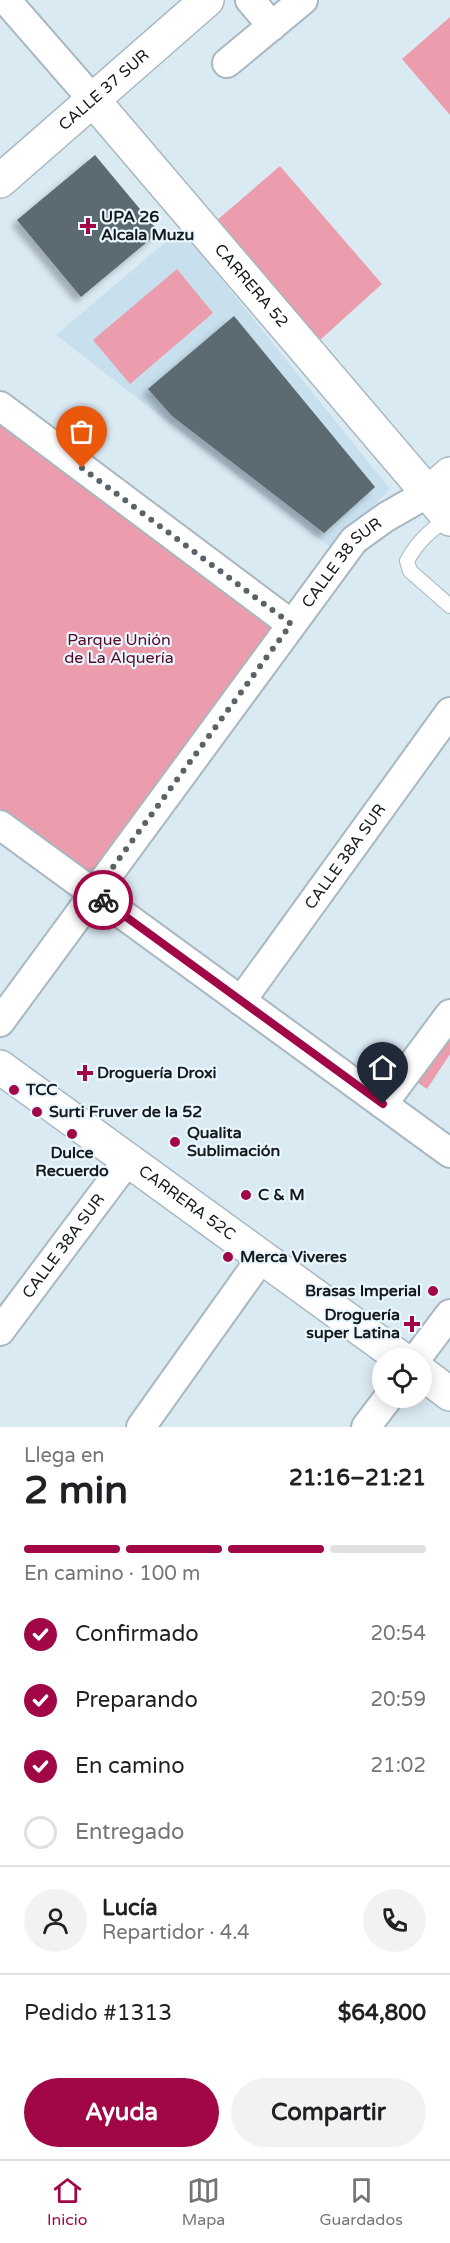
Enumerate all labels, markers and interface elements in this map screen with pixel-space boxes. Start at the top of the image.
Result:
street label: CALLE 37 SUR [55,45,153,135]
place label: UPA 26 Alcala Muzu [101,207,194,245]
marker: UPA 26 Alcala Muzu [79,217,97,235]
street label: CARRERA 52 [210,240,292,332]
pin [56,406,107,468]
icon: bag [65,415,98,448]
street label: CALLE 38 SUR [298,513,386,612]
park label: Parque Unión de La Alquería [64,630,174,668]
street label: CALLE 38A SUR [300,800,390,913]
courier [73,870,133,930]
icon: bike [87,884,120,917]
pin [357,1042,408,1104]
icon: home [366,1051,399,1084]
place label: Droguería Droxi [97,1063,217,1083]
marker: Droguería Droxi [78,1066,92,1080]
place label: TCC [25,1080,57,1100]
marker: TCC [7,1083,21,1097]
place label: Surti Fruver de la 52 [49,1102,202,1122]
marker: Surti Fruver de la 52 [30,1105,44,1119]
place label: Qualita Sublimación [187,1123,280,1161]
marker: Dulce Recuerdo [65,1127,79,1141]
marker: Qualita Sublimación [168,1135,182,1149]
place label: Dulce Recuerdo [35,1143,109,1181]
street label: CARRERA 52C [135,1161,239,1245]
place label: C & M [258,1185,305,1205]
marker: C & M [239,1188,253,1202]
street label: CALLE 38A SUR [18,1190,109,1302]
place label: Merca Viveres [240,1247,347,1267]
marker: Merca Viveres [221,1250,235,1264]
place label: Brasas Imperial [305,1281,421,1301]
marker: Brasas Imperial [426,1284,440,1298]
place label: Droguería super Latina [306,1305,400,1343]
marker: Droguería super Latina [405,1317,419,1331]
map controls [372,1348,432,1408]
button: locate [372,1348,432,1408]
text: Llega en [24,1444,104,1468]
text: 21:16–21:21 [289,1465,426,1491]
text: 2 min [24,1467,128,1514]
text: En camino · 100 m [24,1562,200,1586]
icon: check [24,1618,57,1651]
text: Confirmado [75,1621,199,1647]
text: 20:54 [371,1622,426,1646]
icon: check [24,1684,57,1717]
text: Preparando [75,1687,198,1713]
text: 20:59 [371,1688,426,1712]
icon: check [24,1750,57,1783]
text: En camino [75,1753,185,1779]
text: 21:02 [371,1754,426,1778]
text: Entregado [75,1819,184,1845]
button: person [24,1889,87,1952]
button: phone [363,1889,426,1952]
text: Lucía [102,1895,158,1921]
text: Repartidor · 4.4 [102,1921,250,1945]
text: Pedido #1313 [24,2000,172,2026]
text: $64,800 [338,2000,426,2026]
button: Ayuda [24,2078,219,2147]
button: Compartir [231,2078,426,2147]
tab: Inicio [47,2174,87,2230]
tab: Mapa [182,2174,225,2230]
tab: Guardados [320,2174,403,2230]

